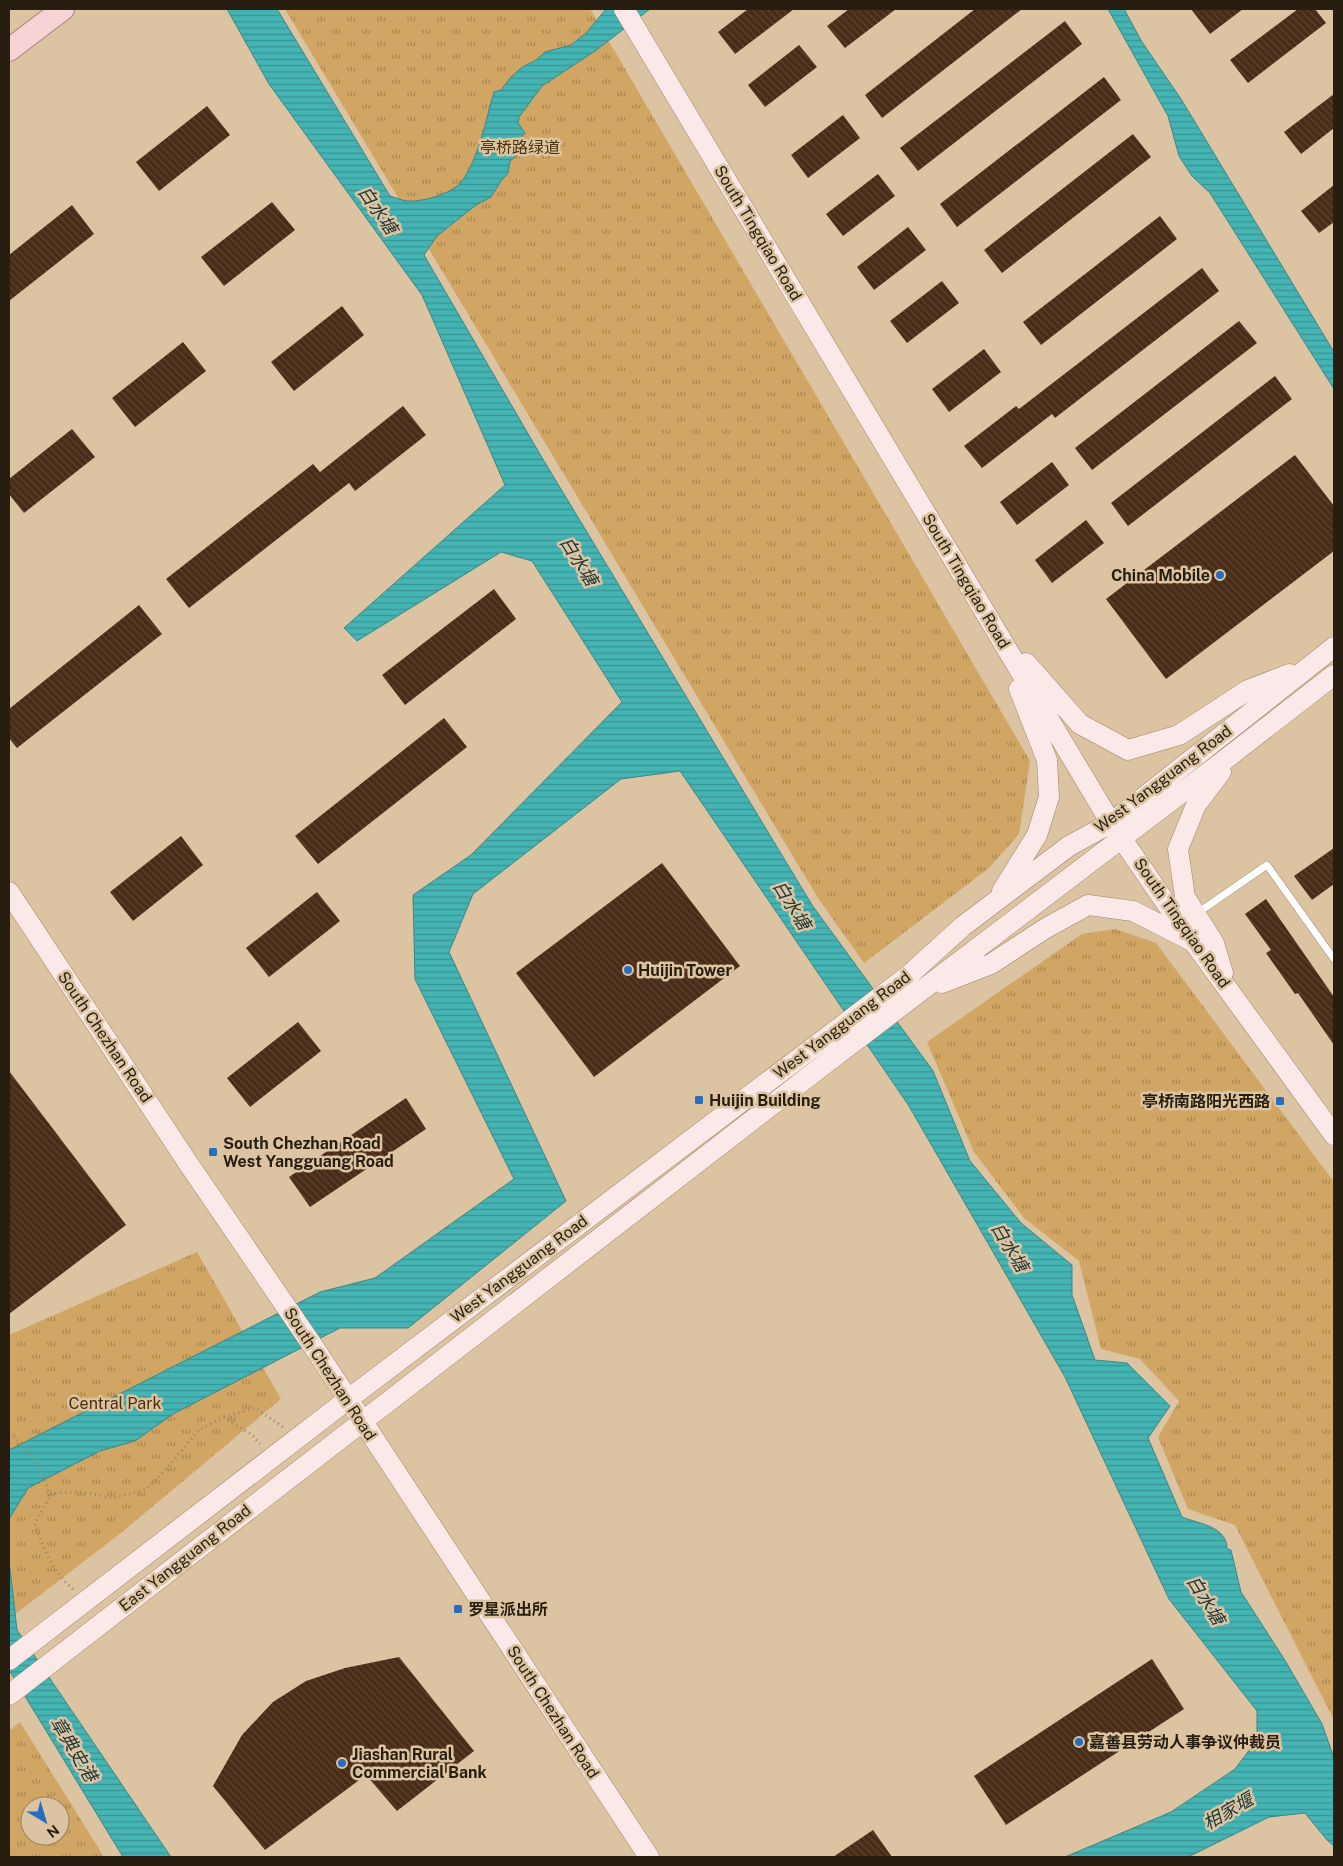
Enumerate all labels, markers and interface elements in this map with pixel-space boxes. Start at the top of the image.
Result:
park label: 亭桥路绿道 [480,138,560,157]
street label: South Tingqiao Road [710,162,806,304]
water label: 白水塘 [354,182,404,241]
street label: South Tingqiao Road [918,510,1014,652]
water label: 白水塘 [556,533,604,592]
place label: China Mobile [1111,566,1210,585]
marker: China Mobile [1214,569,1226,581]
street label: West Yangguang Road [1091,721,1235,837]
street label: South Tingqiao Road [1130,854,1234,992]
water label: 白水塘 [769,877,817,936]
place label: Huijin Tower [638,961,732,980]
marker: Huijin Tower [622,964,634,976]
street label: West Yangguang Road [770,967,914,1083]
street label: South Chezhan Road [54,968,156,1106]
place label: Huijin Building [709,1091,821,1110]
place label: 亭桥南路阳光西路 [1142,1092,1270,1111]
marker: Huijin Building [693,1094,705,1106]
marker: 亭桥南路阳光西路 [1274,1095,1286,1107]
place label: South Chezhan Road West Yangguang Road [223,1134,394,1171]
marker: South Chezhan Road West Yangguang Road [207,1146,219,1158]
street label: West Yangguang Road [447,1211,591,1327]
water label: 白水塘 [987,1218,1034,1278]
street label: South Chezhan Road [280,1304,380,1444]
park label: Central Park [69,1394,161,1413]
street label: East Yangguang Road [115,1501,255,1615]
water label: 白水塘 [1183,1572,1231,1631]
place label: 罗星派出所 [468,1600,548,1619]
marker: 罗星派出所 [452,1603,464,1615]
street label: South Chezhan Road [503,1642,603,1782]
water label: 章典史港 [46,1713,103,1788]
place label: 嘉善县劳动人事争议仲裁员 [1089,1733,1281,1752]
marker: 嘉善县劳动人事争议仲裁员 [1073,1736,1085,1748]
place label: Jiashan Rural Commercial Bank [352,1745,487,1782]
marker: Jiashan Rural Commercial Bank [336,1757,348,1769]
water label: 相家堰 [1199,1787,1259,1834]
north arrow [20,1796,70,1846]
text: N [44,1822,62,1841]

